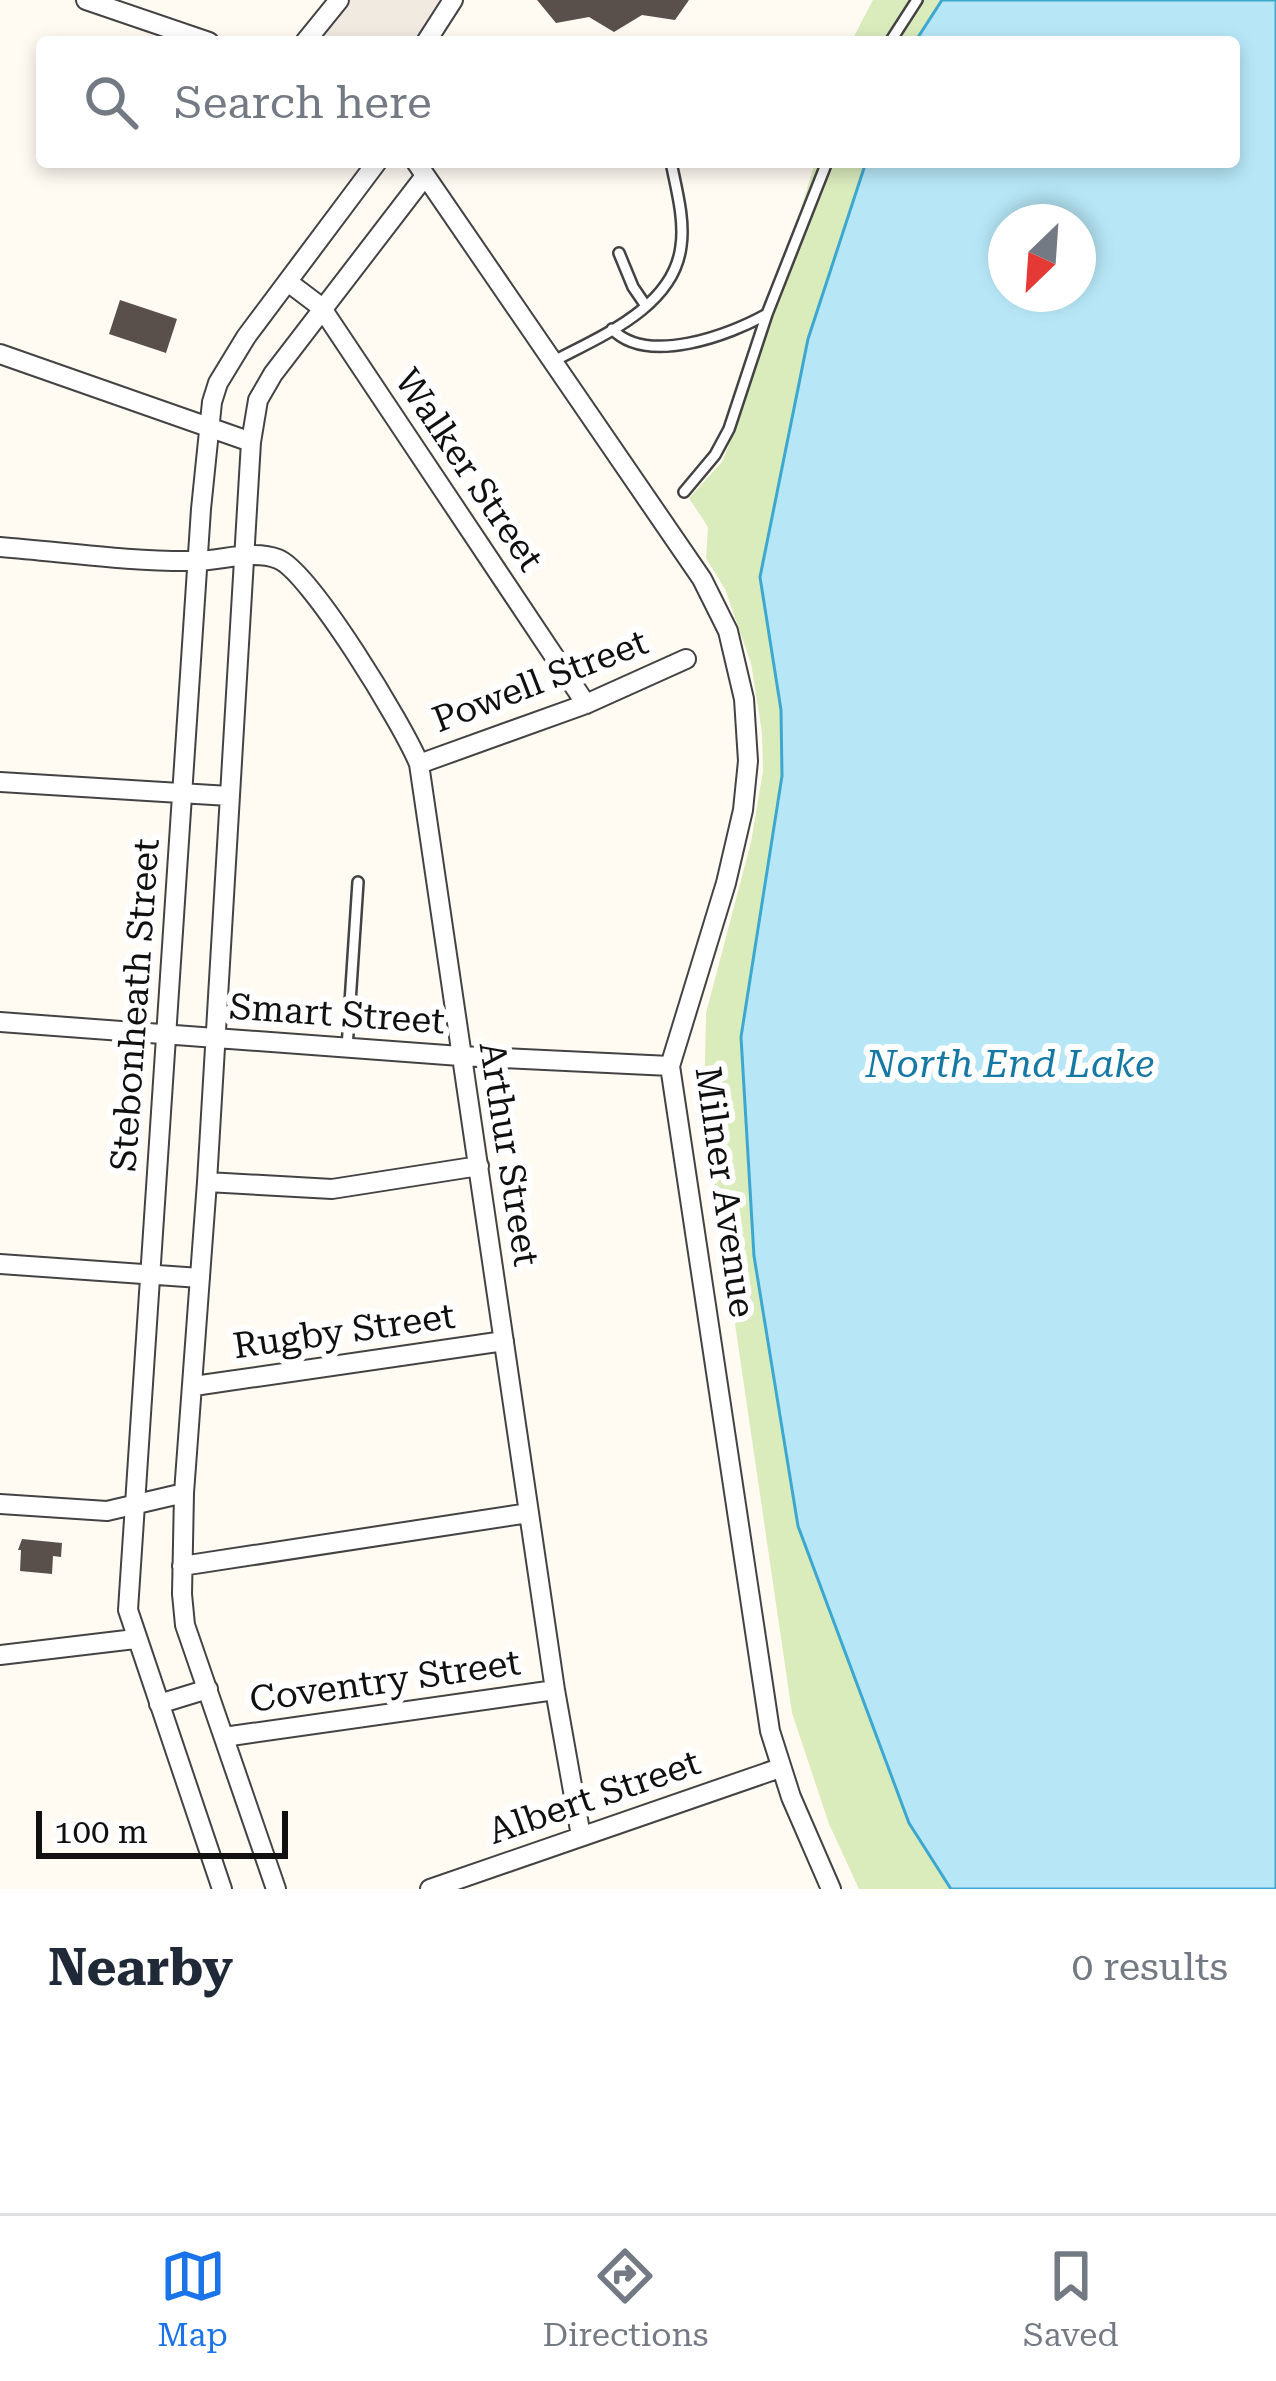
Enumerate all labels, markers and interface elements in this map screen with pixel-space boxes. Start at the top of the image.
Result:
search box [36,36,1240,168]
icon: search [78,69,144,135]
text: Search here [174,76,432,129]
north arrow [988,204,1096,312]
street label: Walker Street [386,361,552,579]
street label: Powell Street [427,621,653,741]
street label: Stebonheath Street [102,837,168,1173]
street label: Smart Street [228,986,446,1042]
street label: Arthur Street [471,1039,547,1269]
water label: North End Lake [864,1041,1155,1087]
street label: Milner Avenue [687,1064,763,1320]
street label: Rugby Street [230,1295,458,1367]
street label: Coventry Street [247,1641,523,1721]
street label: Albert Street [483,1741,705,1853]
scale bar [36,1805,288,1858]
text: 100 m [54,1812,148,1851]
text: Nearby [48,1938,233,1997]
text: 0 results [1071,1944,1228,1990]
tab: Map [157,2243,228,2354]
tab: Directions [542,2243,708,2354]
tab: Saved [1023,2243,1119,2354]

